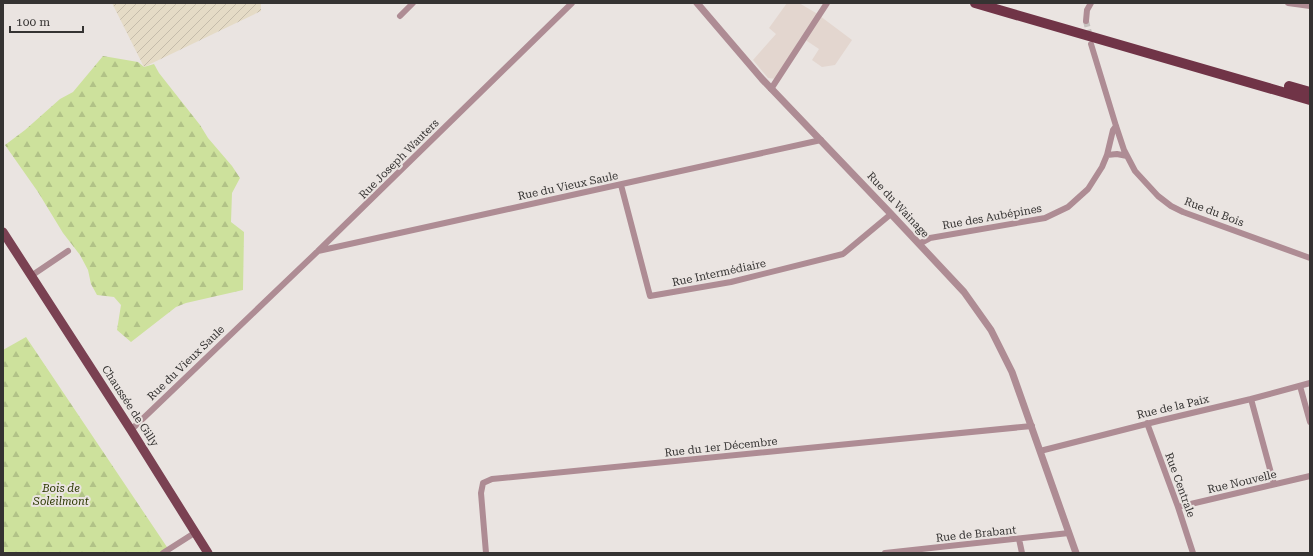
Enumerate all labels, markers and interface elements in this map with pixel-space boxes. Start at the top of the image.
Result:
scale bar [10,8,83,34]
text: 100 m [16,15,50,29]
street label: Rue Joseph Wauters [356,116,442,202]
street label: Rue du Vieux Saule [517,169,619,203]
street label: Rue du Wainage [864,169,932,241]
street label: Rue du Bois [1182,195,1246,229]
street label: Rue des Aubépines [941,202,1043,232]
street label: Rue Intermédiaire [671,257,767,289]
street label: Rue du Vieux Saule [145,323,227,403]
street label: Chaussée de Gilly [99,363,161,449]
street label: Rue de la Paix [1136,392,1211,422]
street label: Rue du 1er Décembre [664,435,778,459]
street label: Rue Centrale [1162,451,1198,519]
street label: Rue Nouvelle [1206,468,1278,496]
park label: Bois de Soleilmont [32,482,90,508]
street label: Rue de Brabant [935,523,1017,545]

